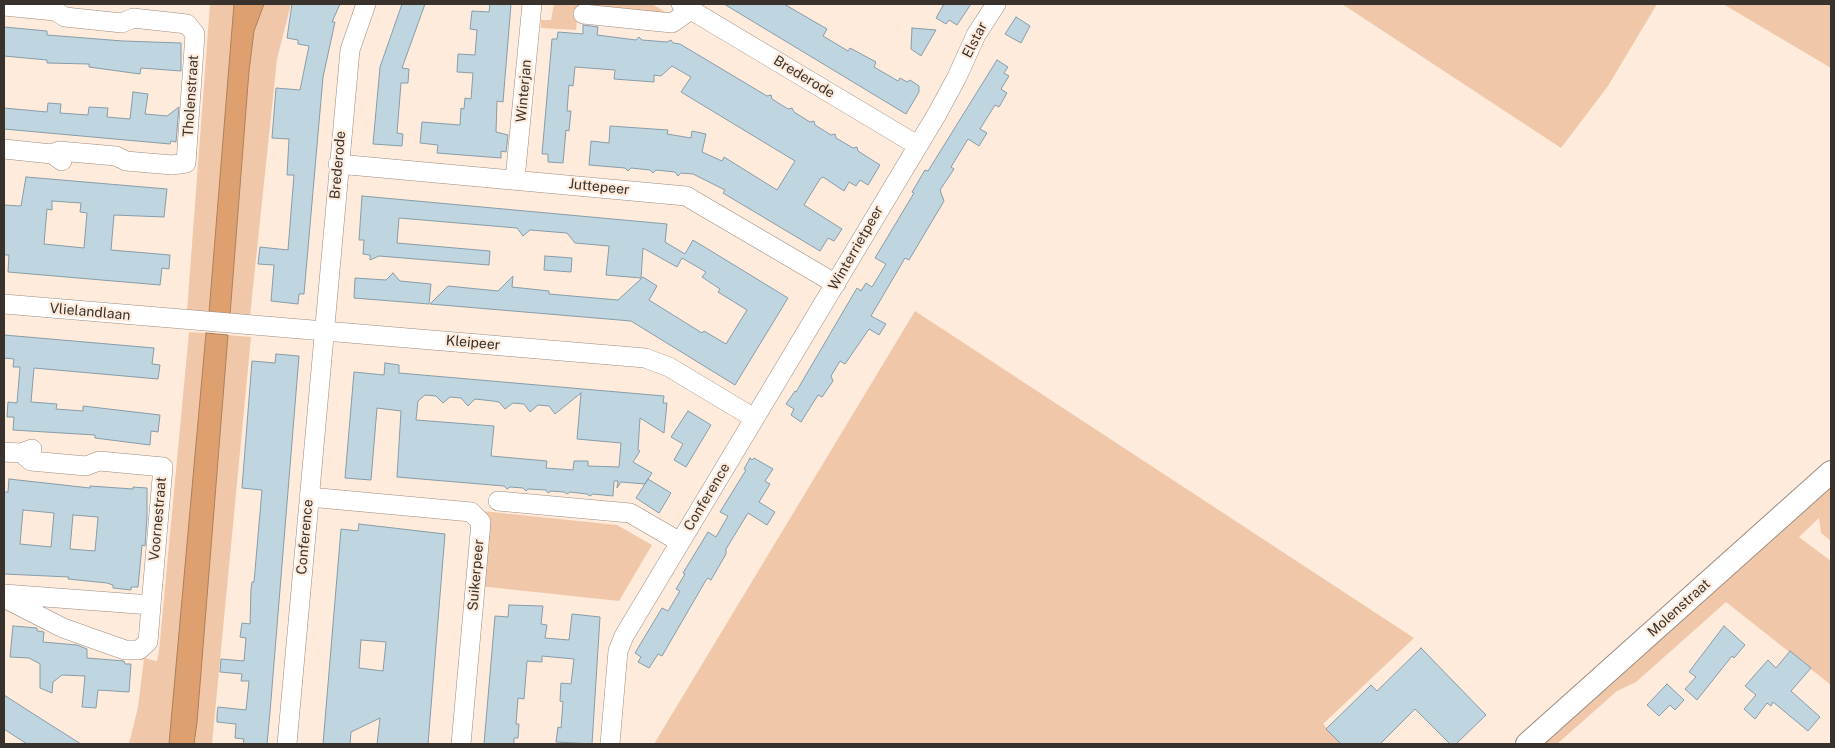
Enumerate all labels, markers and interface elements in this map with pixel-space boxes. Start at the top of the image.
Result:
street label: Elstar [959,19,991,61]
street label: Brederode [770,52,838,102]
street label: Tholenstraat [180,54,202,138]
street label: Winterjan [513,59,535,123]
street label: Brederode [327,130,349,200]
street label: Juttepeer [568,175,630,199]
street label: Winterrietpeer [825,203,887,293]
street label: Vlielandlaan [49,300,131,324]
street label: Kleipeer [445,332,501,354]
street label: Conference [680,460,734,534]
street label: Voornestraat [146,476,170,562]
street label: Conference [293,499,317,575]
street label: Suikerpeer [465,539,487,611]
street label: Molenstraat [1644,576,1714,640]

